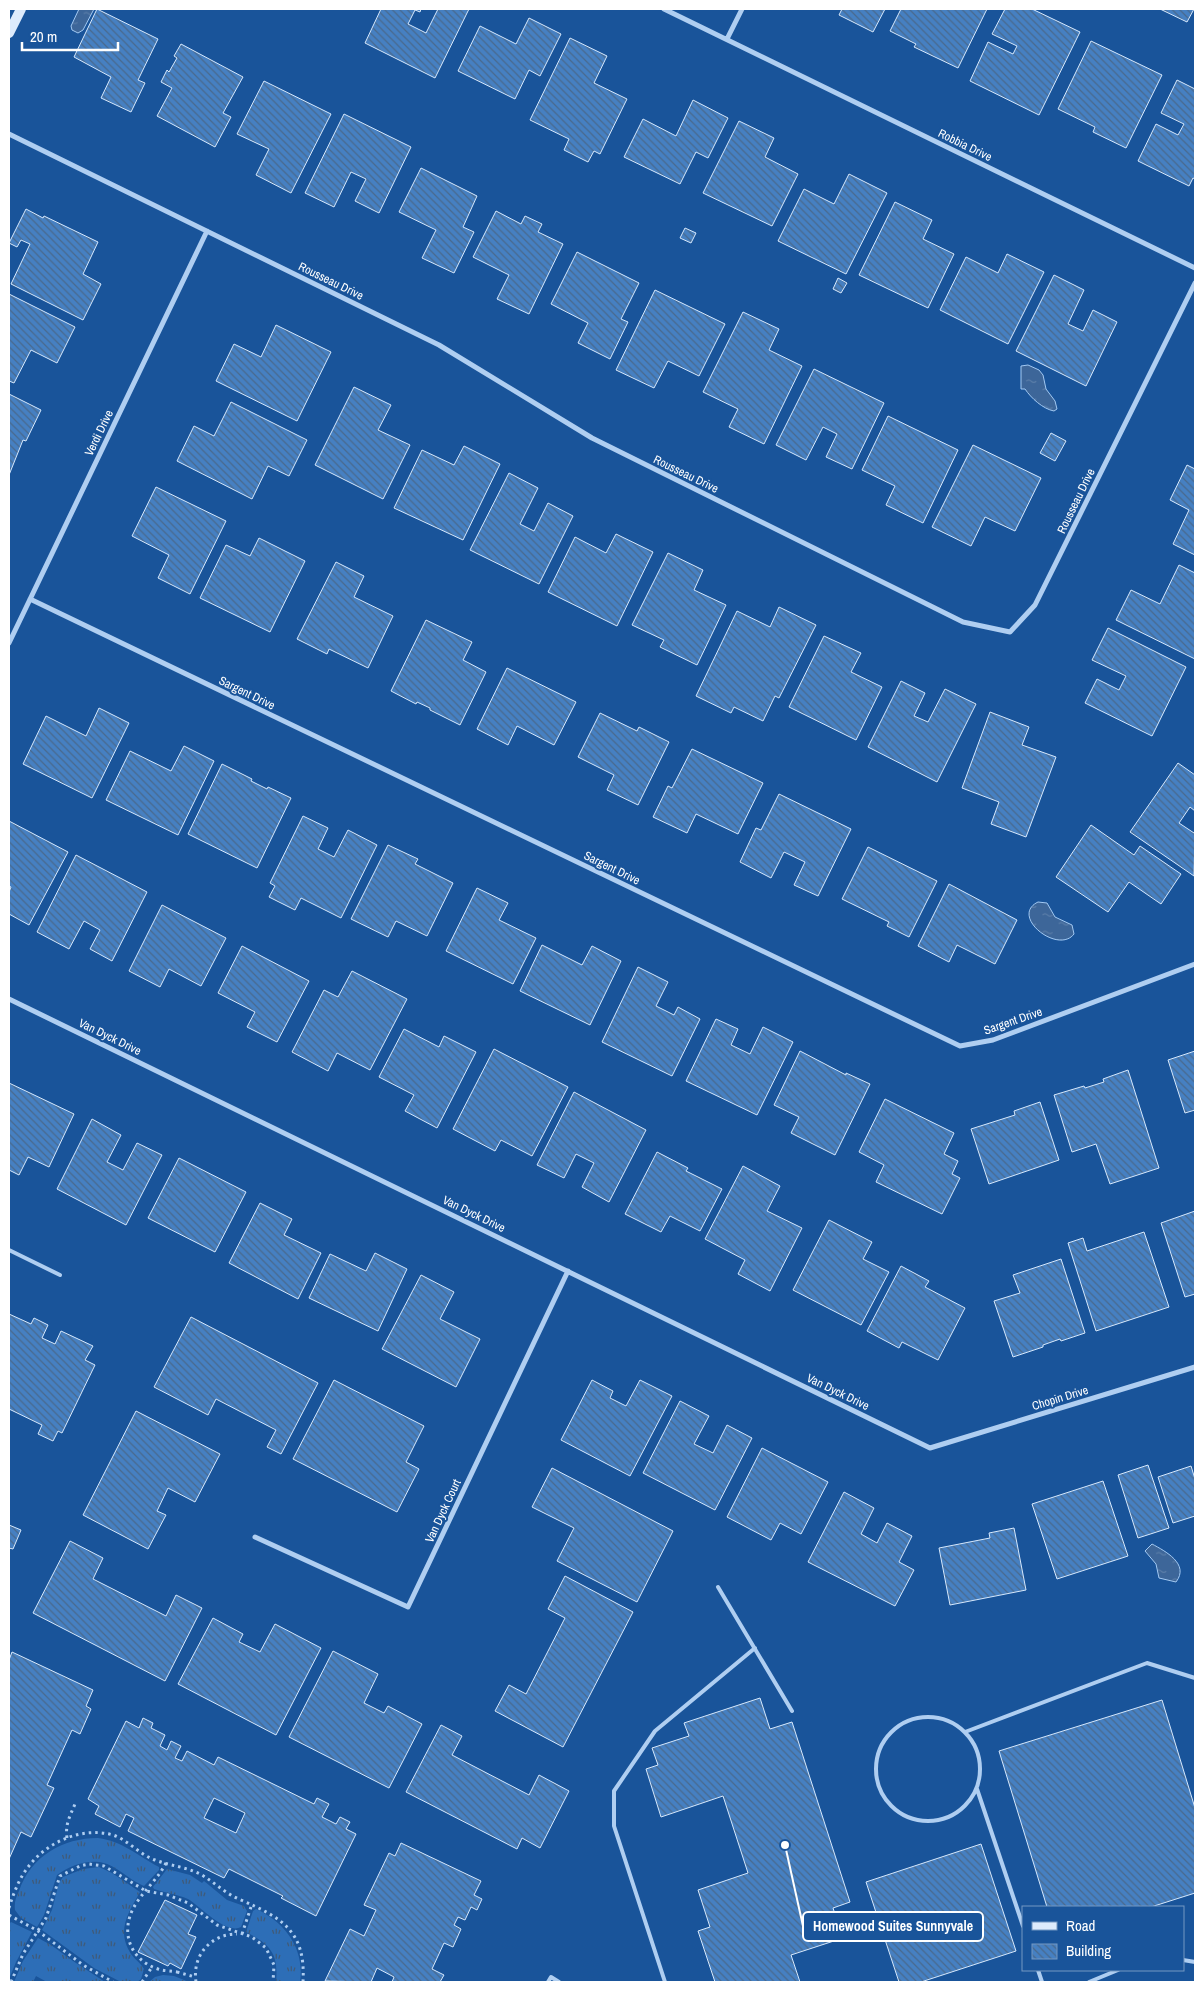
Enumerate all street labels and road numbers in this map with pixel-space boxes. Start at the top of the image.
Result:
street label: Robbia Drive [935,125,995,165]
street label: Rousseau Drive [296,258,366,304]
street label: Verdi Drive [81,407,117,459]
street label: Rousseau Drive [651,451,721,497]
street label: Rousseau Drive [1053,466,1099,536]
street label: Sargent Drive [216,673,278,713]
street label: Sargent Drive [581,848,643,888]
street label: Sargent Drive [982,1004,1044,1038]
street label: Van Dyck Drive [76,1015,144,1059]
street label: Van Dyck Drive [440,1192,508,1236]
street label: Van Dyck Drive [804,1370,872,1414]
street label: Chopin Drive [1030,1382,1090,1414]
street label: Van Dyck Court [421,1476,465,1545]

